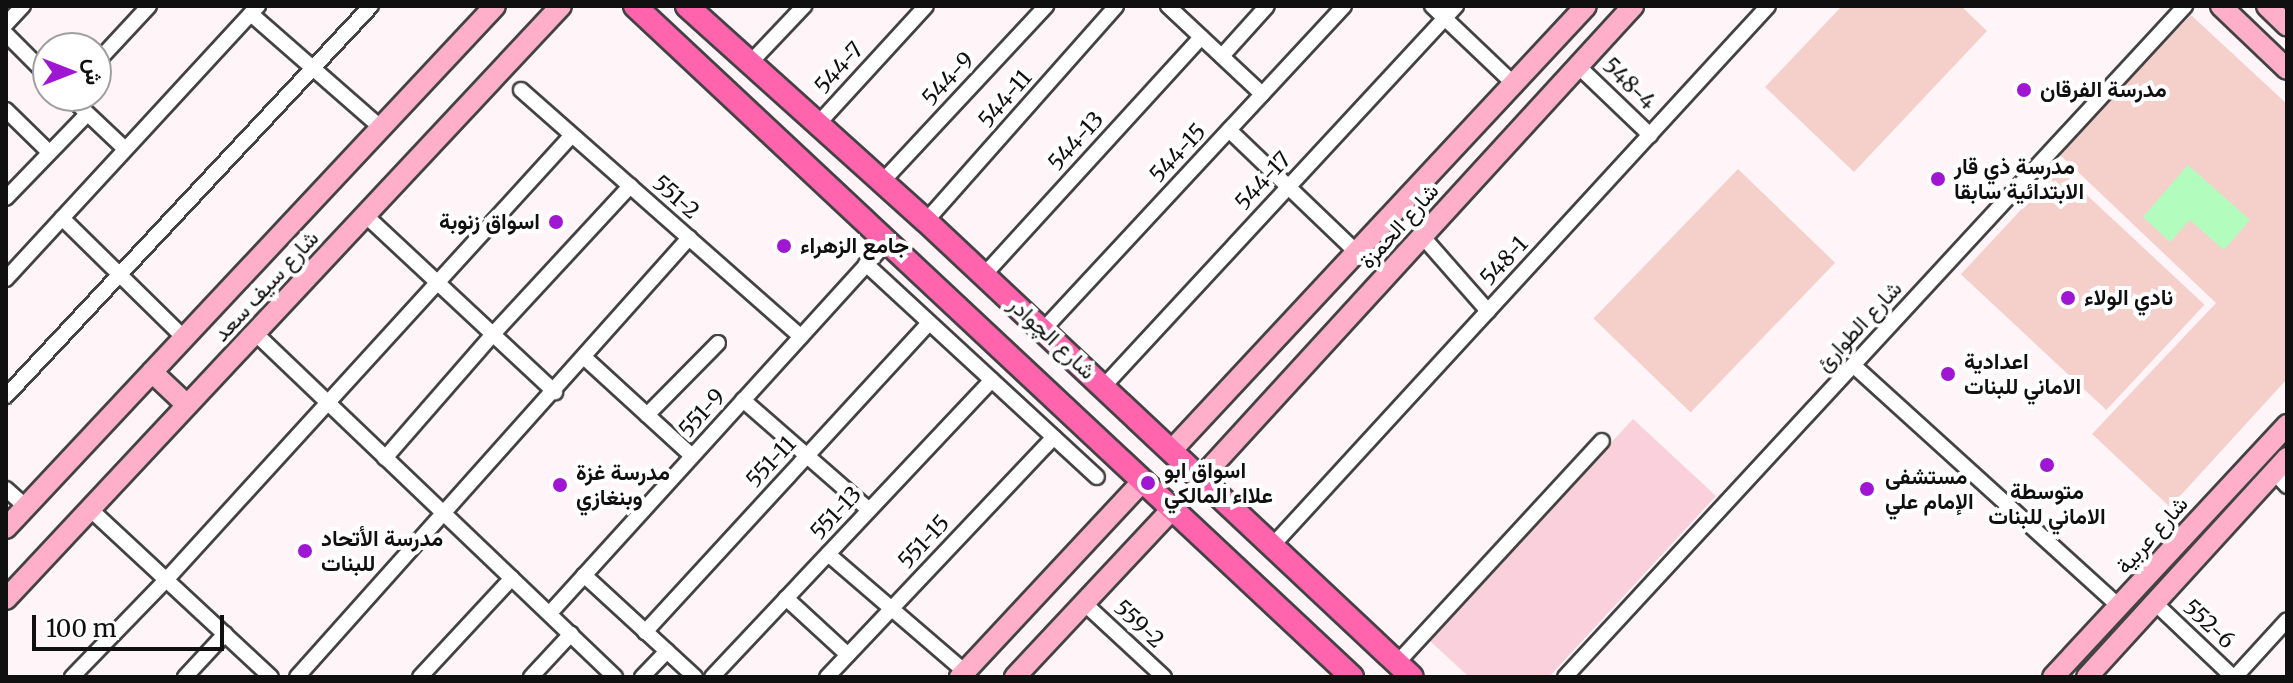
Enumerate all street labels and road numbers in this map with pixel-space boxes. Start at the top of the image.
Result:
street label: 544-7 [809,37,869,99]
street label: 544-9 [917,47,979,111]
street label: 548-4 [1597,53,1661,115]
street label: 544-11 [973,65,1037,133]
street label: 544-13 [1043,106,1109,176]
street label: 544-15 [1144,118,1212,188]
street label: 544-17 [1230,147,1296,215]
street label: 551-2 [647,170,705,224]
street label: شارع الحمزة [1354,178,1444,274]
street label: شارع سيف سعد [208,225,324,347]
street label: 548-1 [1475,231,1533,291]
street label: شارع الطوارئ [1811,275,1907,377]
street label: شارع الچوادر [1003,291,1101,385]
street label: 551-9 [673,383,731,443]
street label: 551-11 [741,431,801,493]
street label: 551-13 [805,481,867,545]
street label: شارع عربية [2110,491,2194,579]
street label: 551-15 [893,510,955,574]
street label: 552-6 [2178,594,2240,654]
street label: 559-2 [1109,595,1169,653]

